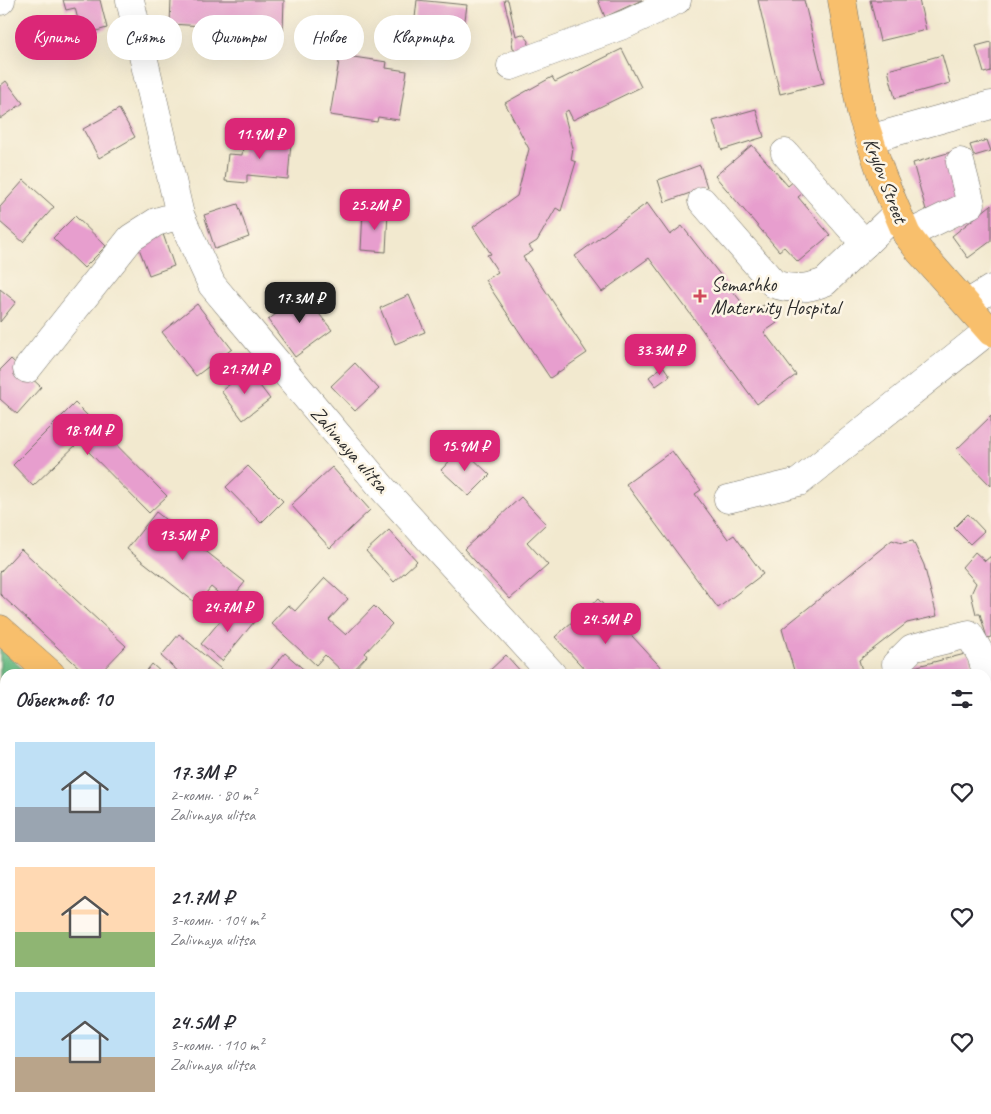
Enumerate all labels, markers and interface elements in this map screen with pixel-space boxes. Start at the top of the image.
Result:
chip: Купить [15,15,97,60]
chip: Снять [107,15,182,60]
chip: Фильтры [192,15,284,60]
chip: Новое [294,15,364,60]
chip: Квартира [374,15,471,60]
pin: 11.9M ₽ [214,118,306,160]
text: 11.9M ₽ [236,124,284,144]
street label: Krylov Street [858,134,914,228]
pin: 25.2M ₽ [329,188,421,231]
text: 25.2M ₽ [351,195,399,215]
place label: Semashko Maternity Hospital [711,272,844,320]
pin: 17.3M ₽ [254,282,346,324]
text: 17.3M ₽ [276,288,324,308]
marker: Semashko Maternity Hospital [693,289,707,303]
pin: 33.3M ₽ [614,334,706,376]
text: 33.3M ₽ [636,340,684,360]
pin: 21.7M ₽ [199,352,291,395]
text: 21.7M ₽ [221,359,269,379]
street label: Zalivnaya ulitsa [305,401,395,499]
pin: 18.9M ₽ [42,414,134,456]
text: 18.9M ₽ [64,420,112,440]
pin: 15.9M ₽ [419,430,511,472]
text: 15.9M ₽ [441,436,489,456]
pin: 13.5M ₽ [137,518,229,561]
text: 13.5M ₽ [159,525,207,545]
pin: 24.7M ₽ [182,590,274,633]
text: 24.7M ₽ [204,597,252,617]
pin: 24.5M ₽ [560,602,652,645]
text: 24.5M ₽ [582,609,630,629]
icon: filters [948,685,976,713]
text: Объектов: 10 [15,686,112,712]
text: 17.3M ₽ [170,759,234,785]
icon: home [55,762,115,822]
icon: heart [948,778,976,806]
text: 2-комн. · 80 m² [170,785,256,805]
text: Zalivnaya ulitsa [170,805,255,825]
text: 21.7M ₽ [170,884,234,910]
icon: home [55,887,115,947]
icon: heart [948,903,976,931]
text: 3-комн. · 104 m² [170,910,263,930]
text: Zalivnaya ulitsa [170,930,255,950]
text: 24.5M ₽ [170,1009,233,1035]
icon: home [55,1012,115,1072]
icon: heart [948,1028,976,1056]
text: 3-комн. · 110 m² [170,1035,263,1055]
text: Zalivnaya ulitsa [170,1055,255,1075]

